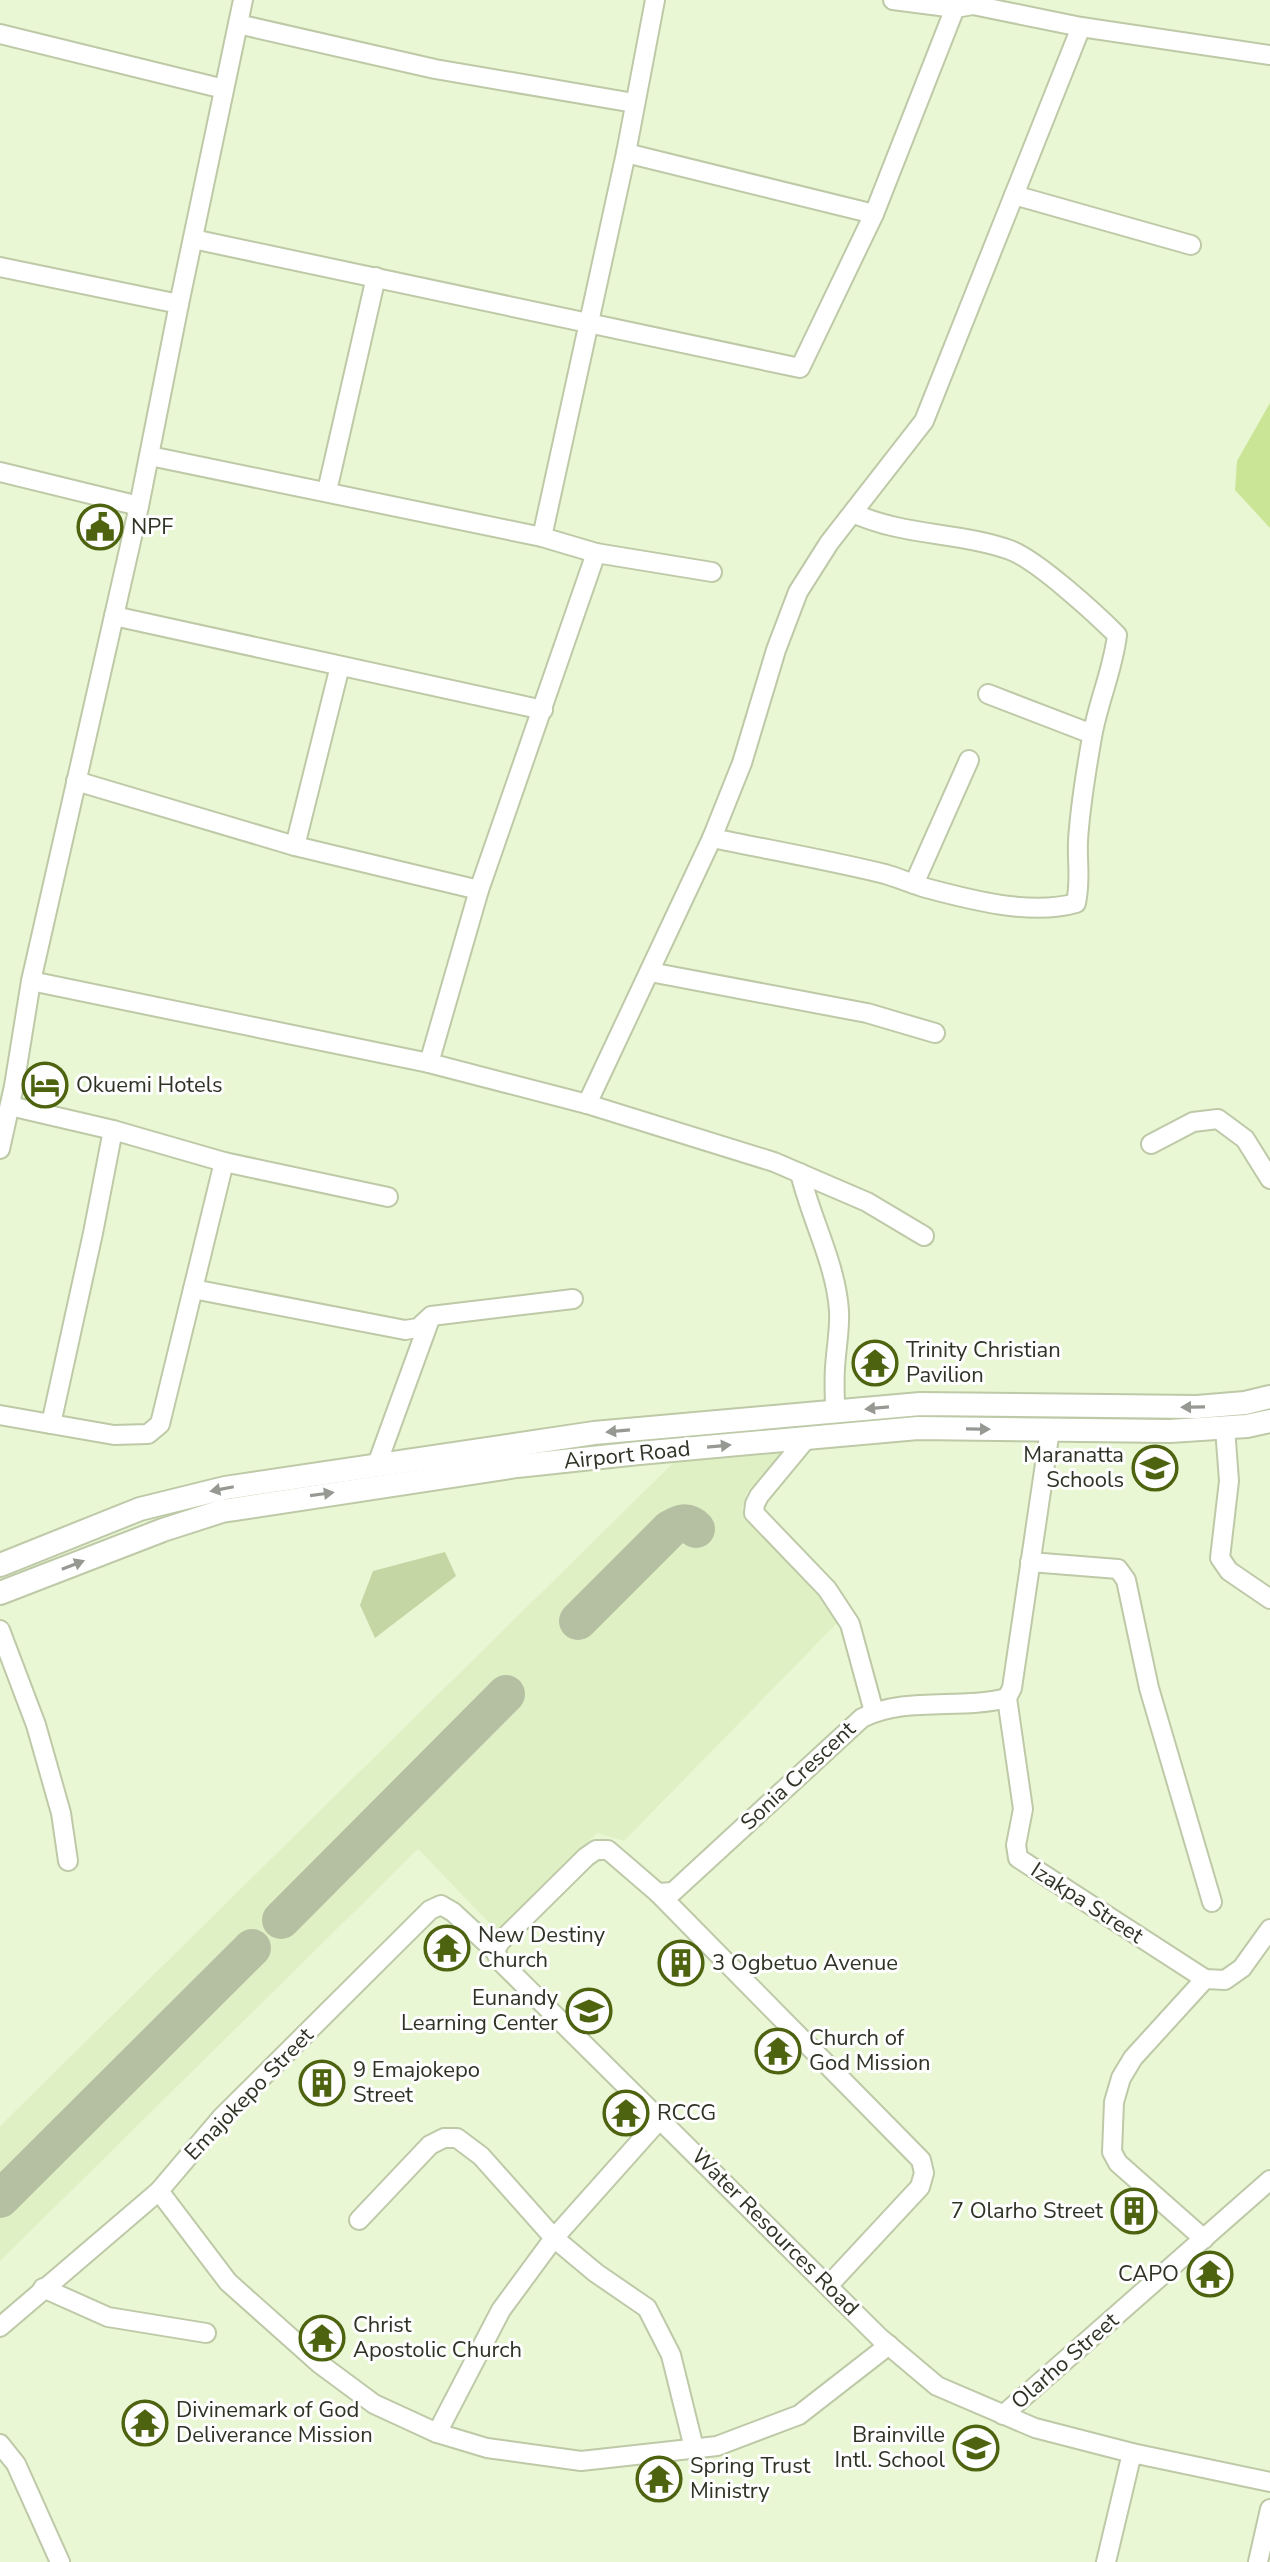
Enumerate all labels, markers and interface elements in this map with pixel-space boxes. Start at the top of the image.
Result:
public building icon: NPF [76,503,124,551]
place label: NPF [131,512,173,542]
hotel icon: Okuemi Hotels [21,1061,69,1109]
place label: Okuemi Hotels [76,1070,223,1100]
place label: Trinity Christian Pavilion [906,1335,1061,1390]
temple icon: Trinity Christian Pavilion [851,1339,899,1387]
one-way arrow [1180,1401,1205,1413]
one-way arrow [864,1402,889,1415]
one-way arrow [966,1423,991,1435]
one-way arrow [605,1425,630,1438]
street label: Airport Road [562,1433,692,1477]
one-way arrow [707,1439,732,1452]
place label: Maranatta Schools [1023,1440,1124,1495]
school or university icon: Maranatta Schools [1131,1444,1179,1492]
one-way arrow [210,1483,235,1496]
one-way arrow [310,1487,335,1500]
one-way arrow [61,1558,85,1571]
street label: Sonia Crescent [734,1715,862,1837]
street label: Izakpa Street [1025,1855,1149,1951]
place label: New Destiny Church [478,1920,606,1975]
temple icon: New Destiny Church [423,1924,471,1972]
building icon: 3 Ogbetuo Avenue [657,1939,705,1987]
place label: 3 Ogbetuo Avenue [712,1948,898,1978]
place label: Eunandy Learning Center [401,1983,559,2038]
school or university icon: Eunandy Learning Center [565,1987,613,2035]
street label: Emajokepo Street [178,2021,320,2167]
place label: Church of God Mission [809,2023,931,2078]
temple icon: Church of God Mission [754,2027,802,2075]
place label: 9 Emajokepo Street [353,2055,480,2110]
building icon: 9 Emajokepo Street [298,2059,346,2107]
temple icon: RCCG [602,2089,650,2137]
place label: RCCG [657,2098,716,2128]
street label: Water Resources Road [685,2142,865,2322]
building icon: 7 Olarho Street [1110,2187,1158,2235]
place label: 7 Olarho Street [951,2196,1103,2226]
temple icon: CAPO [1186,2250,1234,2298]
place label: CAPO [1118,2259,1179,2289]
street label: Olarho Street [1005,2306,1125,2416]
place label: Christ Apostolic Church [353,2310,522,2365]
temple icon: Christ Apostolic Church [298,2314,346,2362]
place label: Divinemark of God Deliverance Mission [176,2395,373,2450]
temple icon: Divinemark of God Deliverance Mission [121,2399,169,2447]
place label: Brainville Intl. School [835,2420,945,2475]
school or university icon: Brainville Intl. School [952,2424,1000,2472]
place label: Spring Trust Ministry [690,2451,811,2506]
temple icon: Spring Trust Ministry [635,2455,683,2503]

